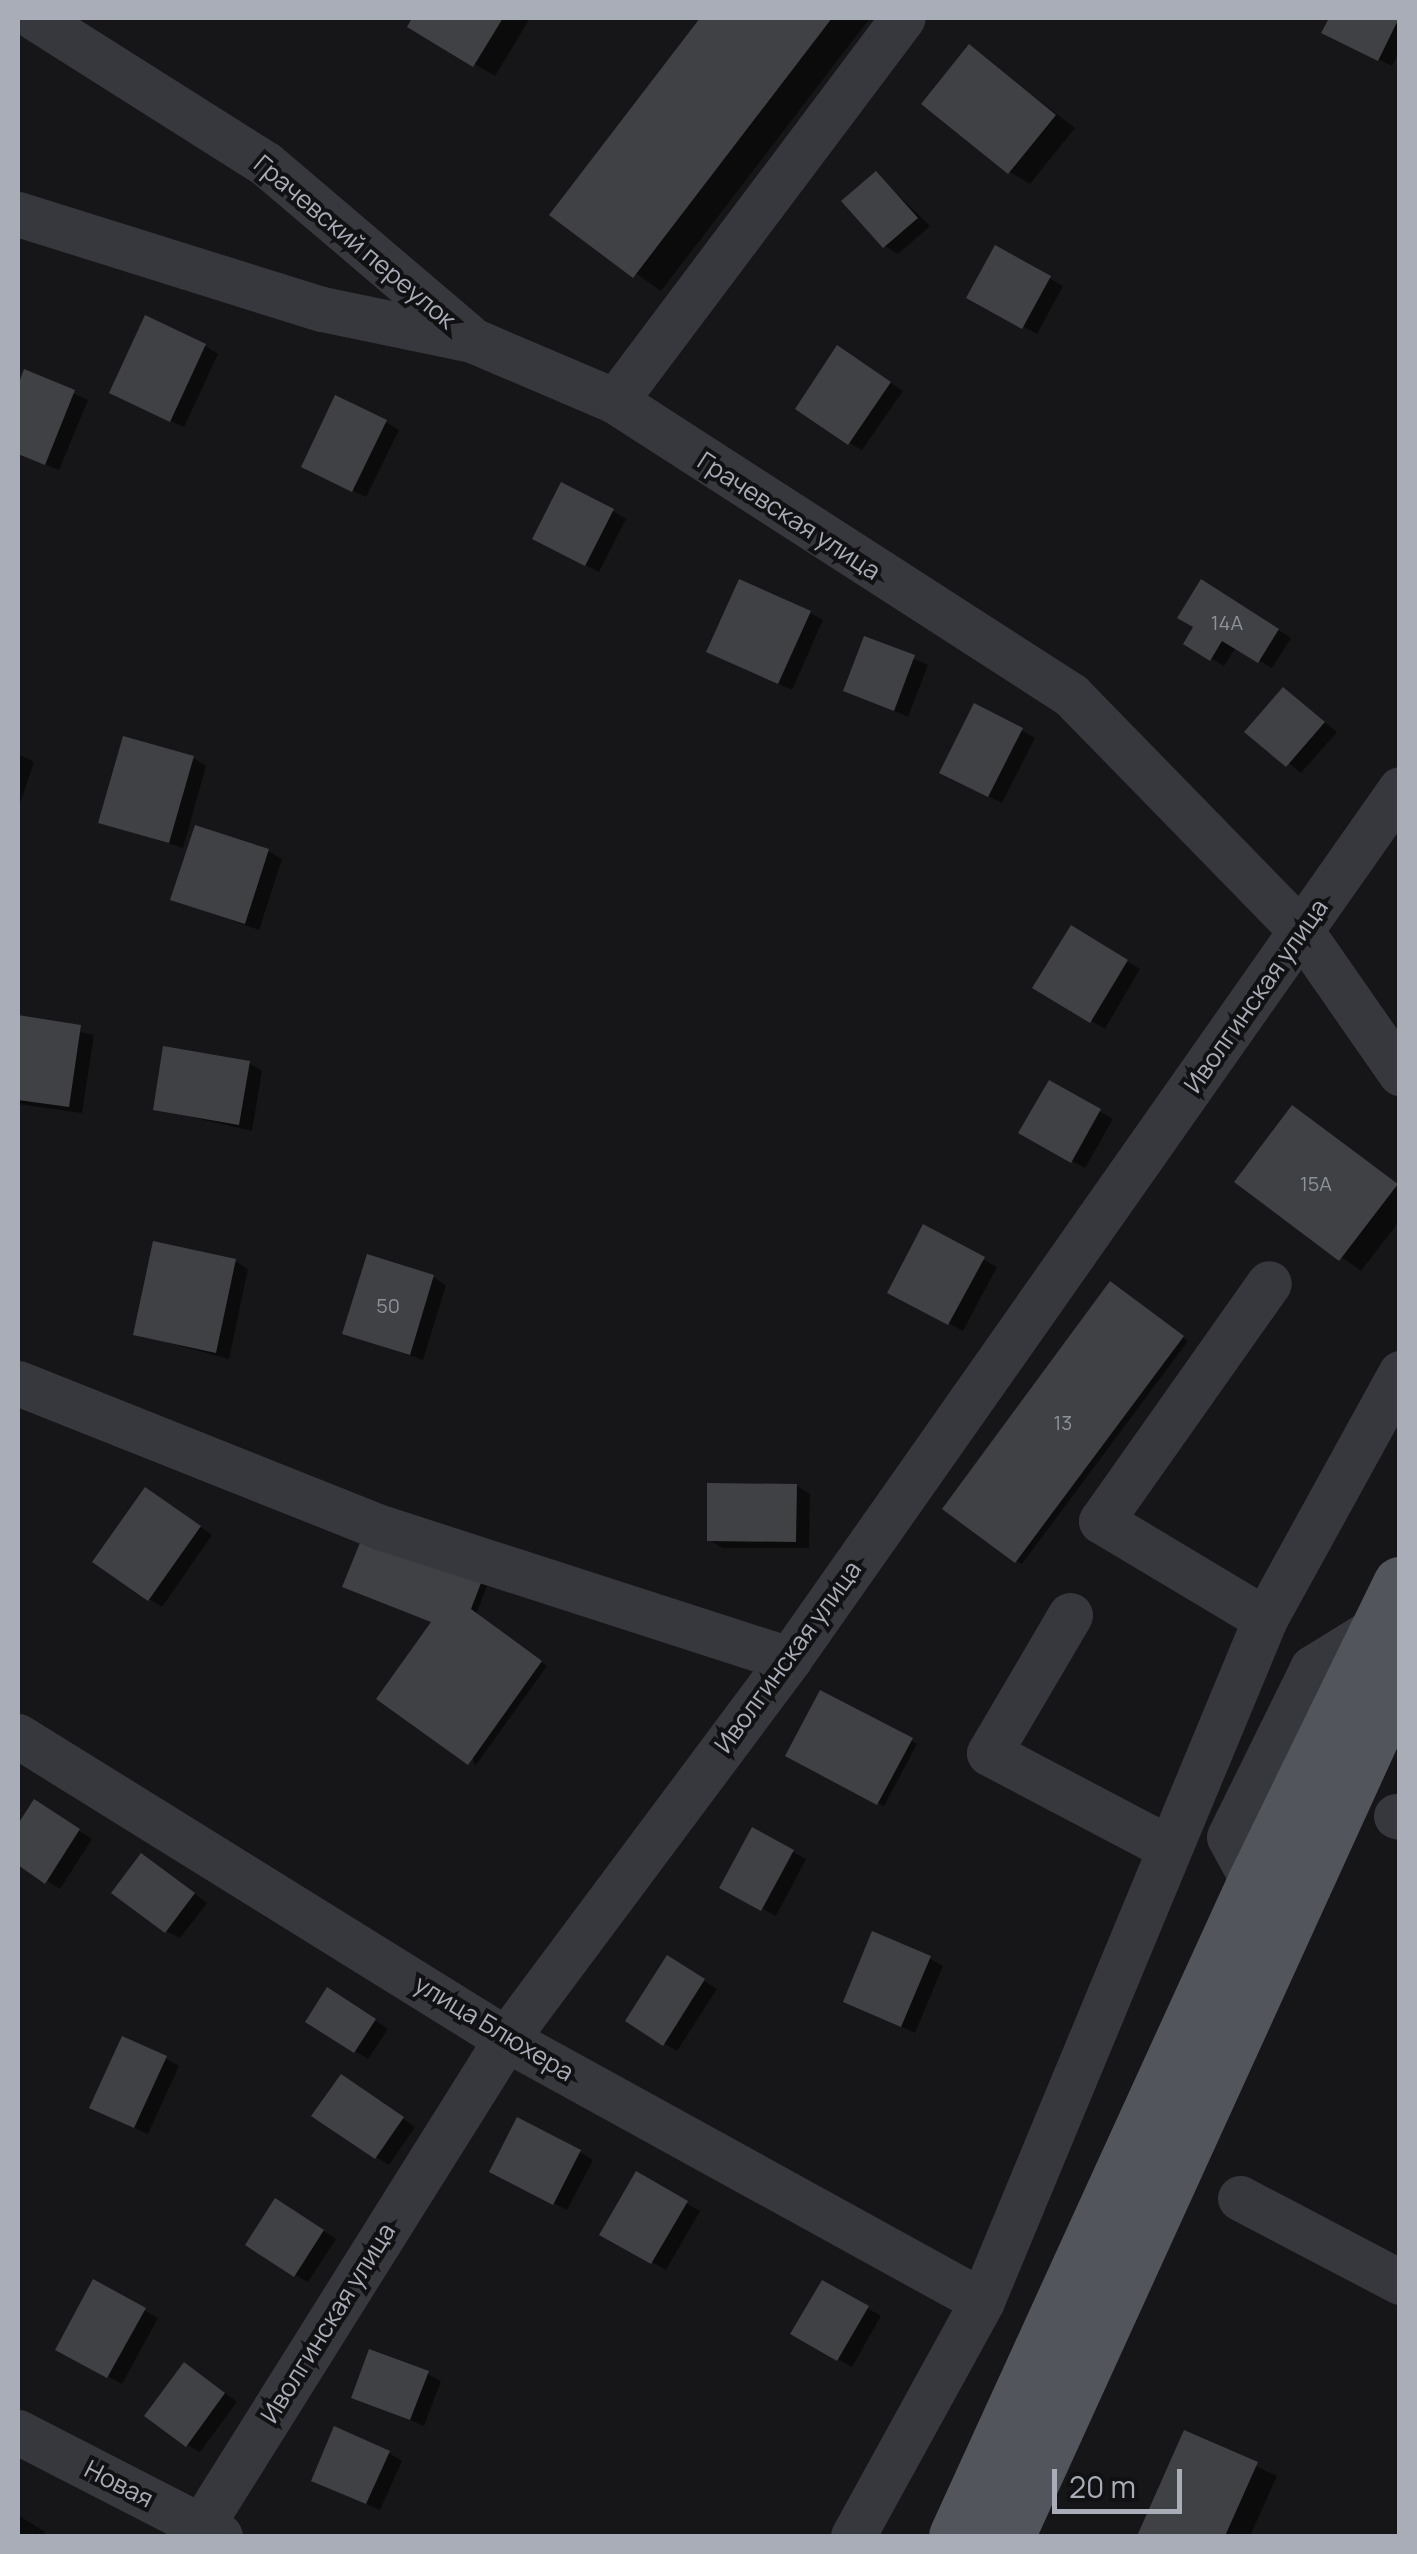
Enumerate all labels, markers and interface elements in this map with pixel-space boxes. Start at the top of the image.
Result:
street label: Грачевский переулок [248,149,462,335]
street label: Грачевская улица [692,446,886,586]
house number: 14А [1211,610,1243,634]
street label: Иволгинская улица [1178,893,1334,1099]
house number: 15А [1300,1171,1332,1195]
house number: 50 [376,1293,400,1317]
house number: 13 [1054,1410,1072,1434]
street label: Иволгинская улица [708,1555,868,1759]
street label: улица Блюхера [409,1969,579,2087]
street label: Иволгинская улица [254,2218,402,2428]
scale bar [1057,2449,1187,2511]
street label: Новая [80,2454,158,2514]
text: 20 m [1069,2466,1136,2507]

